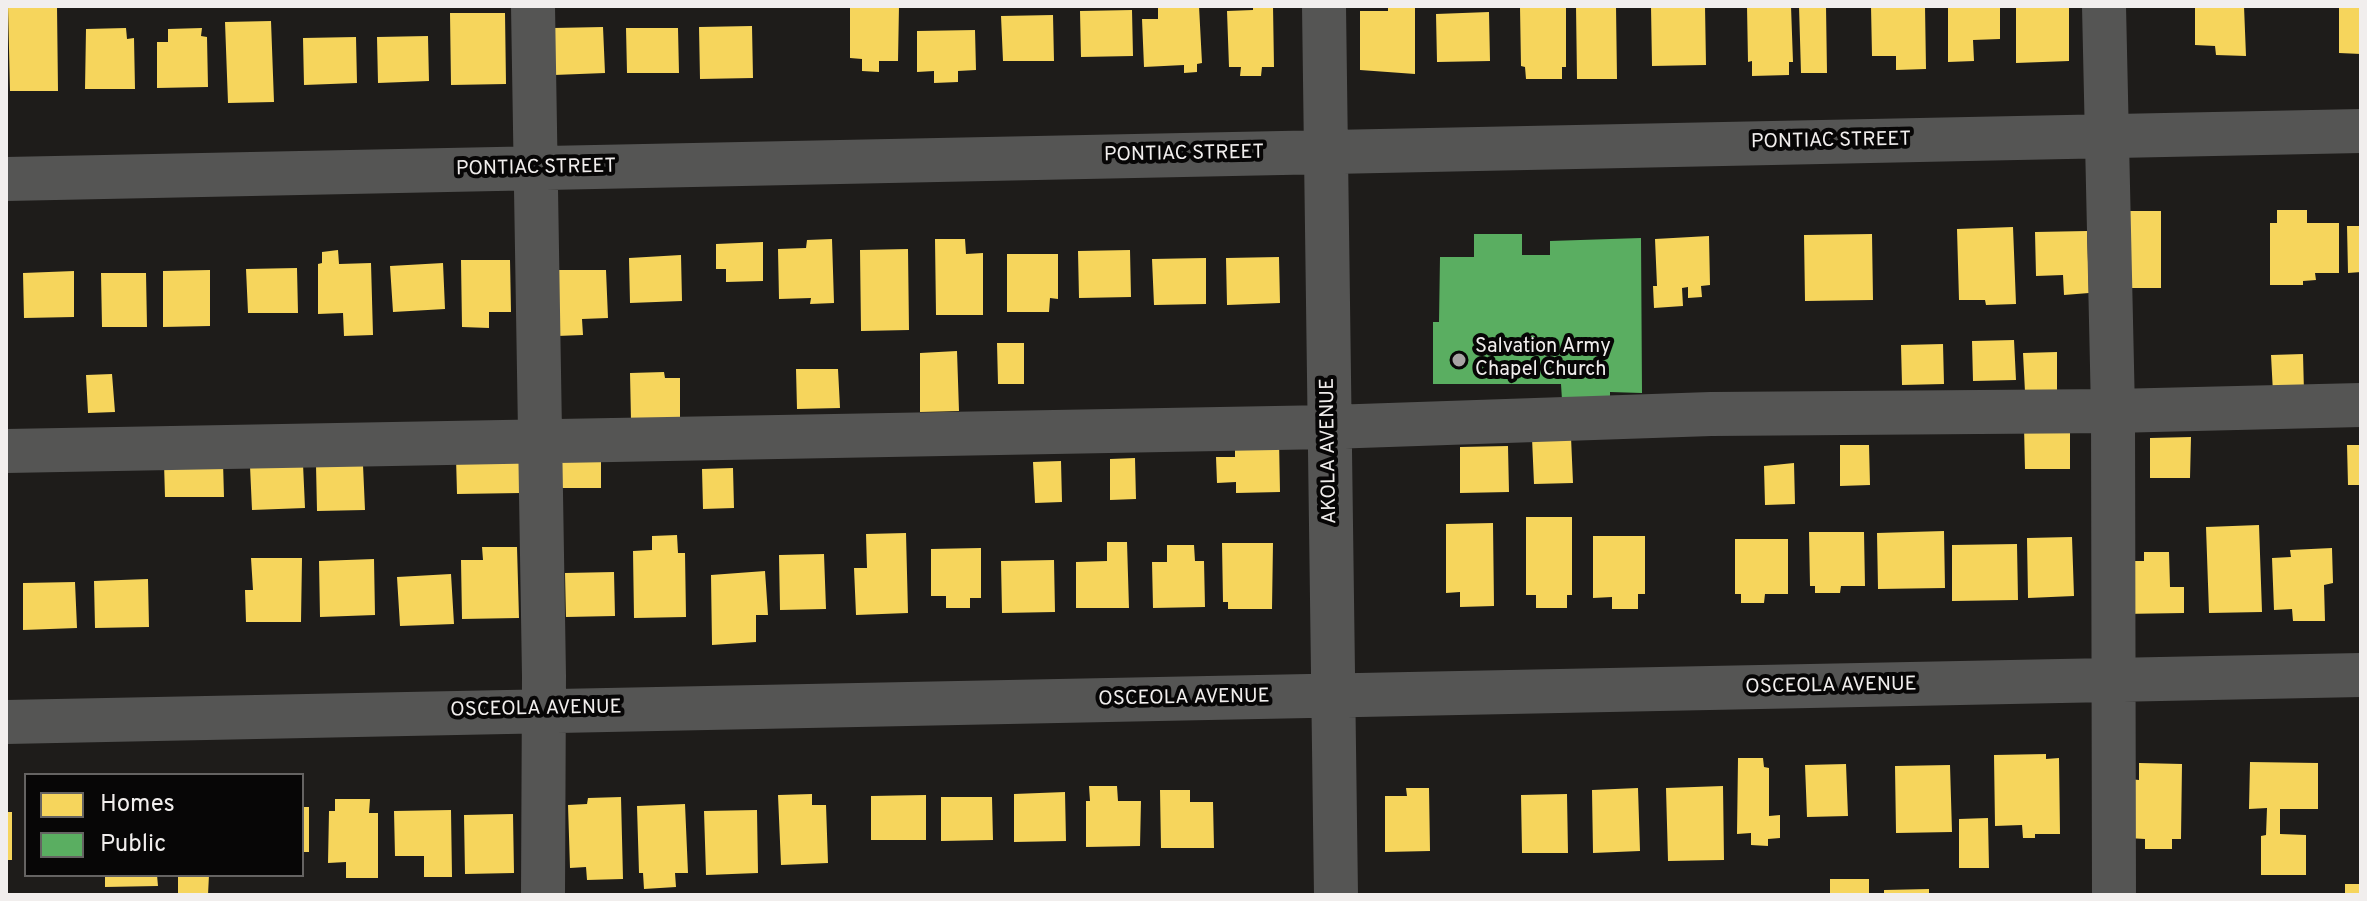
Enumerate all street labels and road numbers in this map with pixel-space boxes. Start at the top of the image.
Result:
street label: PONTIAC STREET [1751,129,1911,155]
street label: PONTIAC STREET [1104,142,1264,168]
street label: PONTIAC STREET [456,156,616,182]
street label: AKOLA AVENUE [1317,378,1343,524]
street label: OSCEOLA AVENUE [1745,674,1917,700]
street label: OSCEOLA AVENUE [1098,686,1270,712]
street label: OSCEOLA AVENUE [450,697,622,723]

